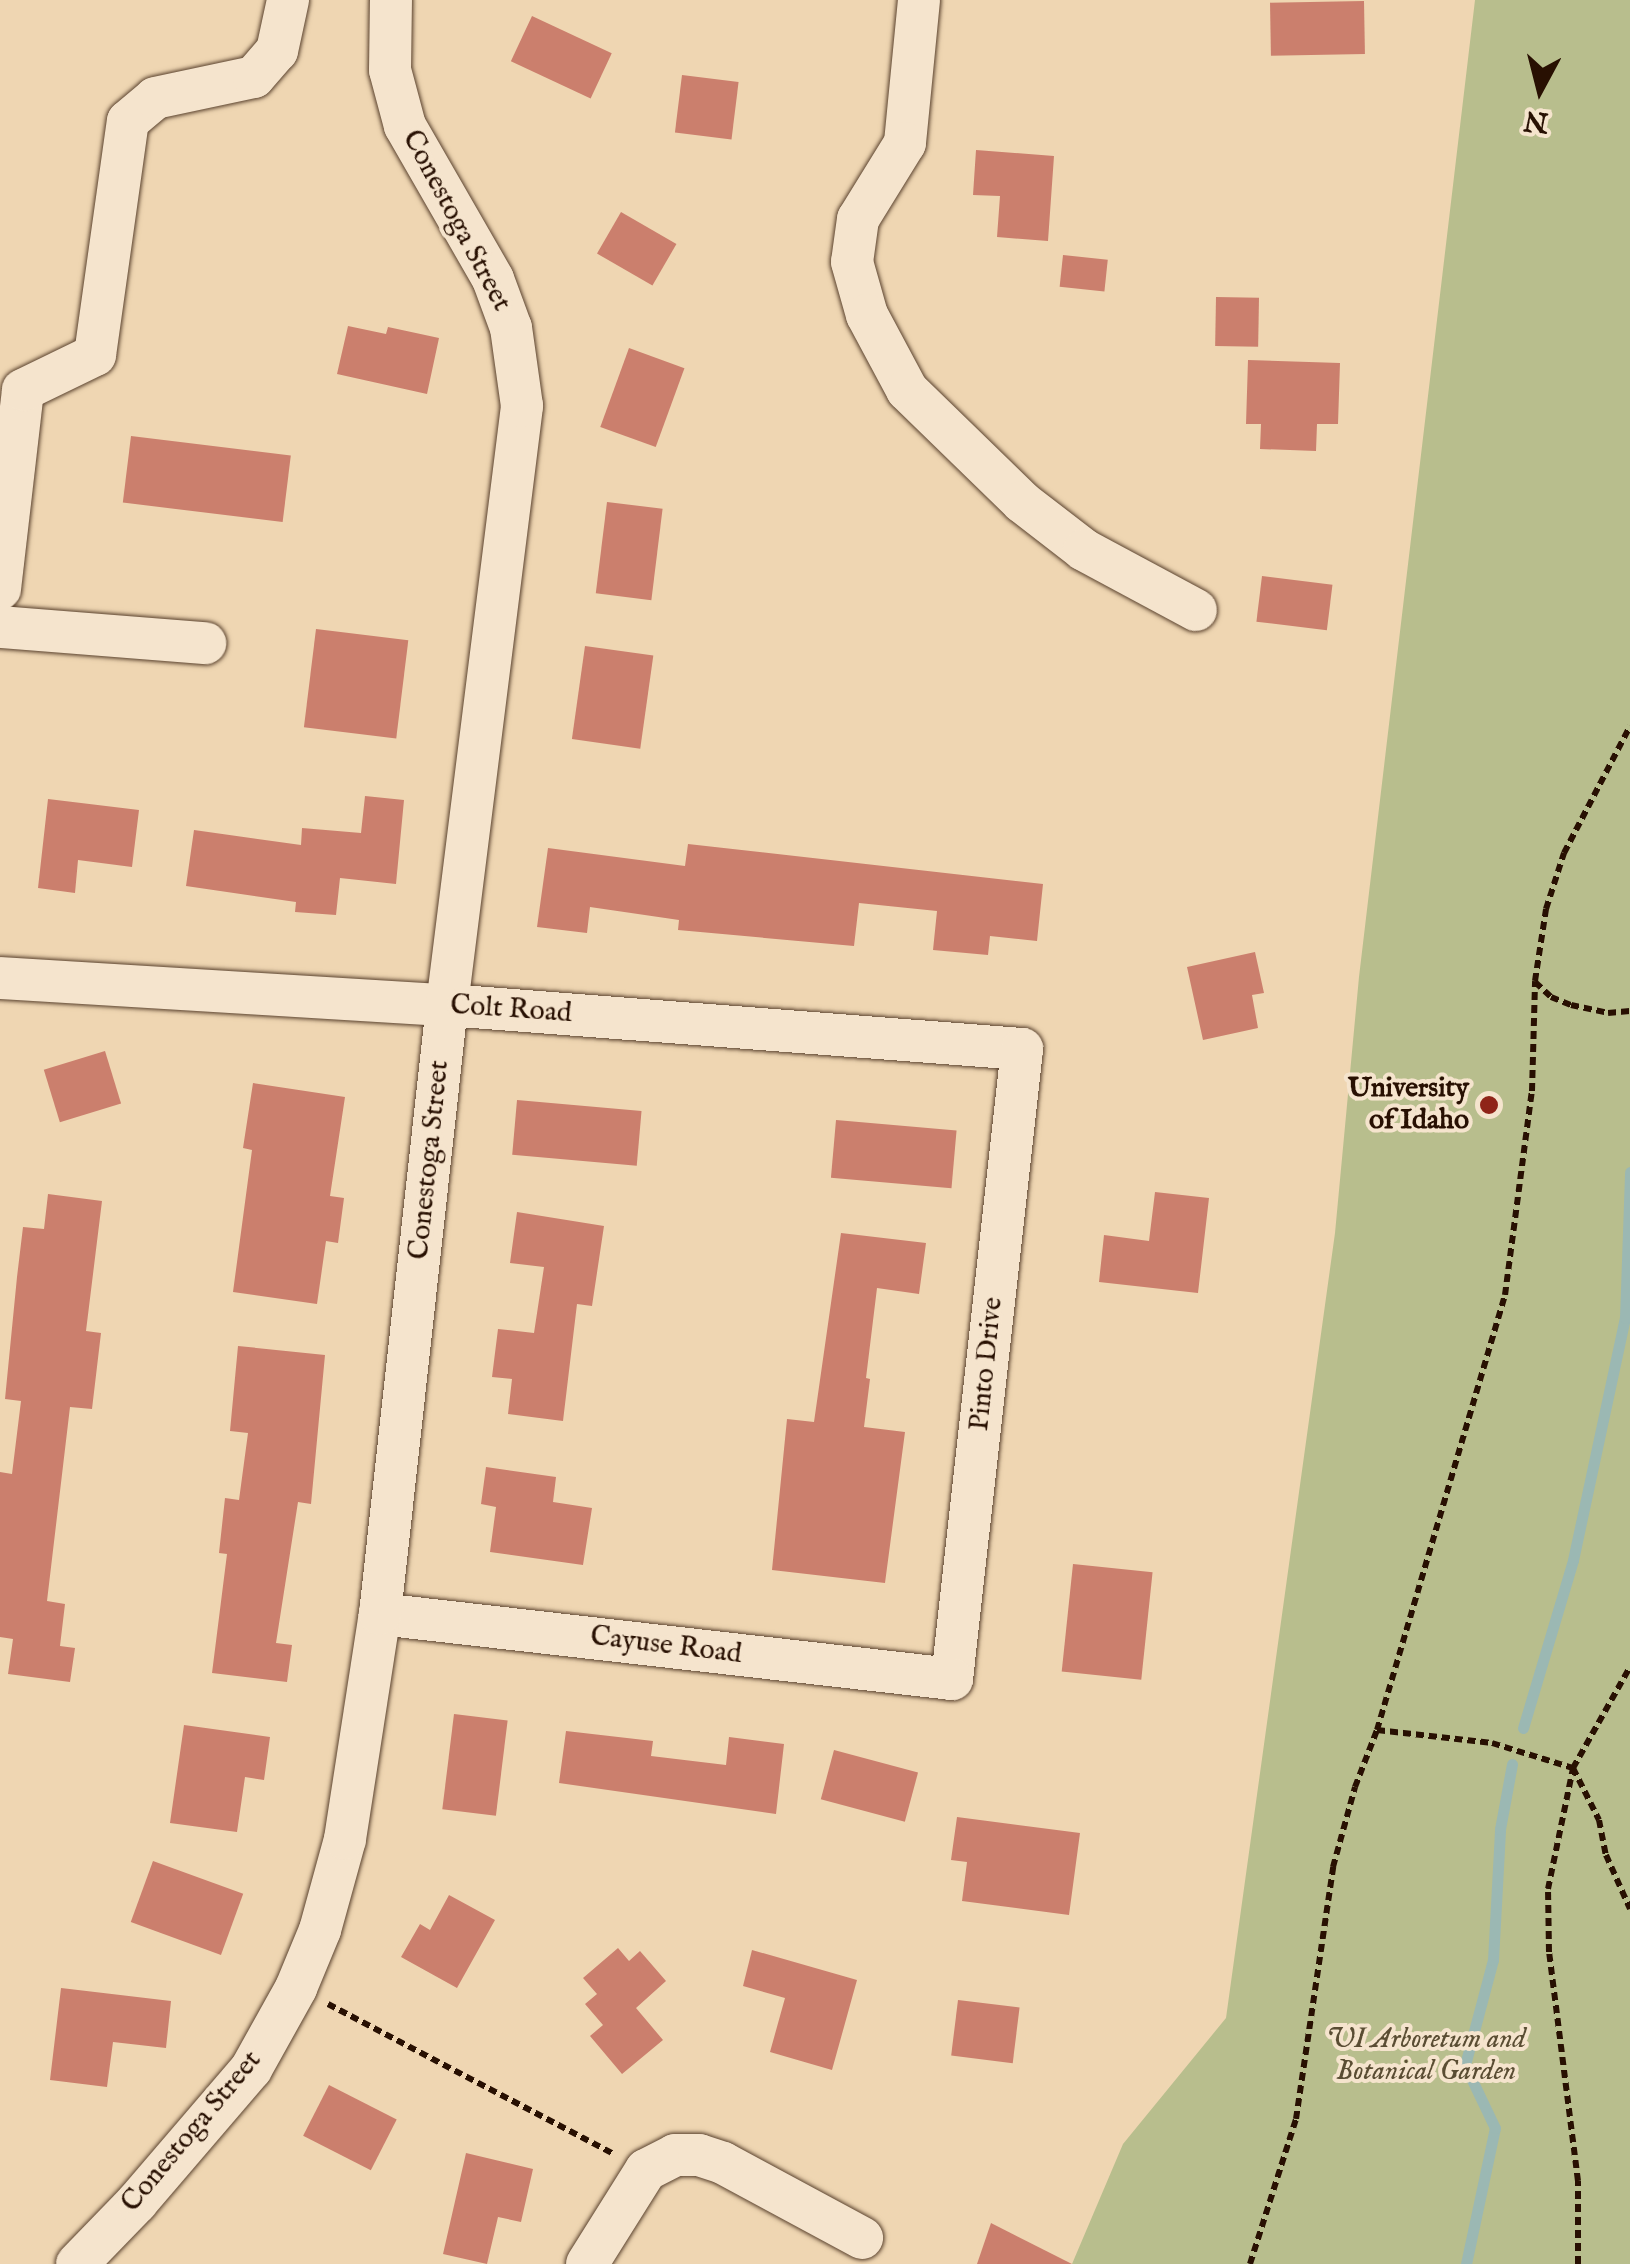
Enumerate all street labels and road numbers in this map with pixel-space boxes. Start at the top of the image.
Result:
street label: Conestoga Street [394,125,518,317]
street label: Colt Road [449,989,573,1031]
street label: Conestoga Street [403,1059,457,1261]
street label: Pinto Drive [963,1295,1011,1433]
street label: Cayuse Road [588,1620,744,1672]
street label: Conestoga Street [115,2045,269,2219]

